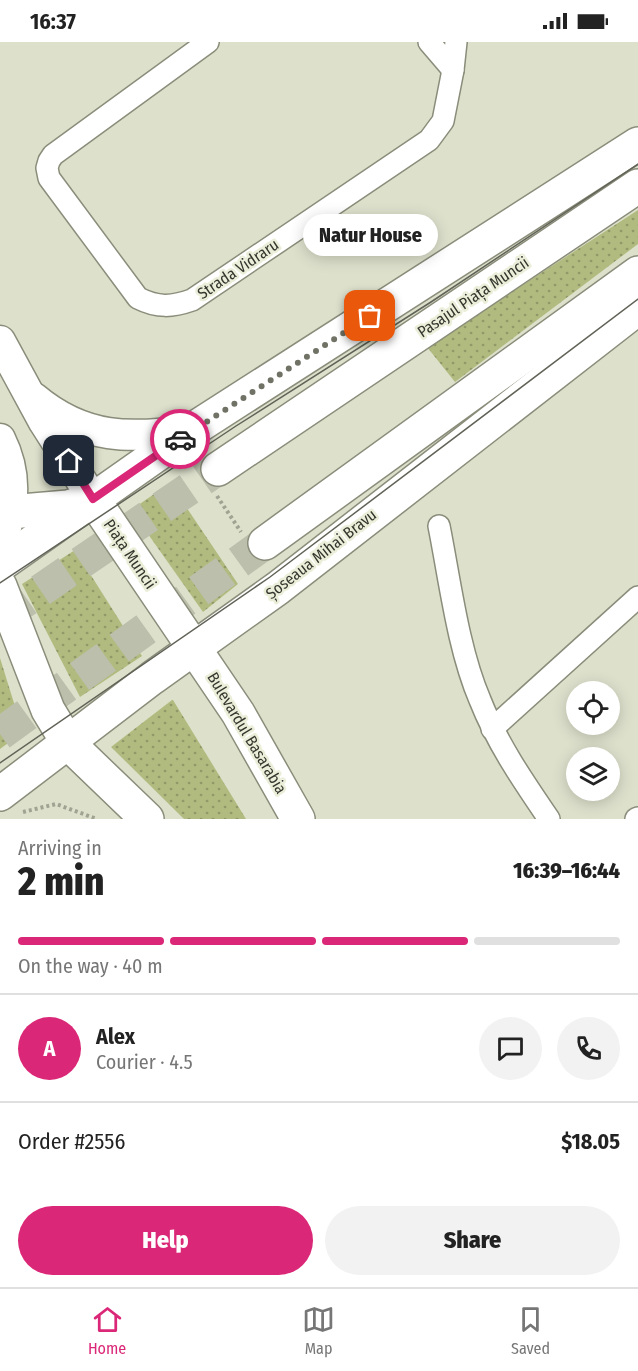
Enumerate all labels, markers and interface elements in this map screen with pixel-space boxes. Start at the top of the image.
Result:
text: 16:37 [30,8,76,35]
callout: Natur House [302,214,437,256]
text: Natur House [319,223,422,247]
street label: Strada Vidraru [194,235,282,303]
street label: Pasajul Piața Muncii [414,253,533,342]
pin [344,290,395,341]
icon: bag [353,299,386,332]
courier [150,409,210,469]
icon: car [164,423,197,456]
pin [43,435,94,486]
icon: home [52,444,85,477]
street label: Șoseaua Mihai Bravu [262,505,381,604]
street label: Piața Muncii [99,516,160,593]
street label: Bulevardul Basarabia [203,669,291,797]
map controls [566,681,620,801]
button: locate [566,681,620,735]
button: layers [566,747,620,801]
text: Arriving in [18,836,102,860]
text: 16:39–16:44 [513,857,620,884]
text: 2 min [18,859,104,905]
text: On the way · 40 m [18,954,163,978]
button: chat [479,1017,542,1080]
button: phone [557,1017,620,1080]
text: Alex [96,1023,135,1050]
text: A [44,1035,55,1062]
text: Courier · 4.5 [96,1050,193,1074]
text: Order #2556 [18,1128,125,1155]
text: $18.05 [561,1128,620,1155]
button: Help [18,1206,313,1275]
button: Share [325,1206,620,1275]
tab: Home [88,1303,126,1358]
tab: Map [302,1303,335,1358]
tab: Saved [511,1303,550,1358]

